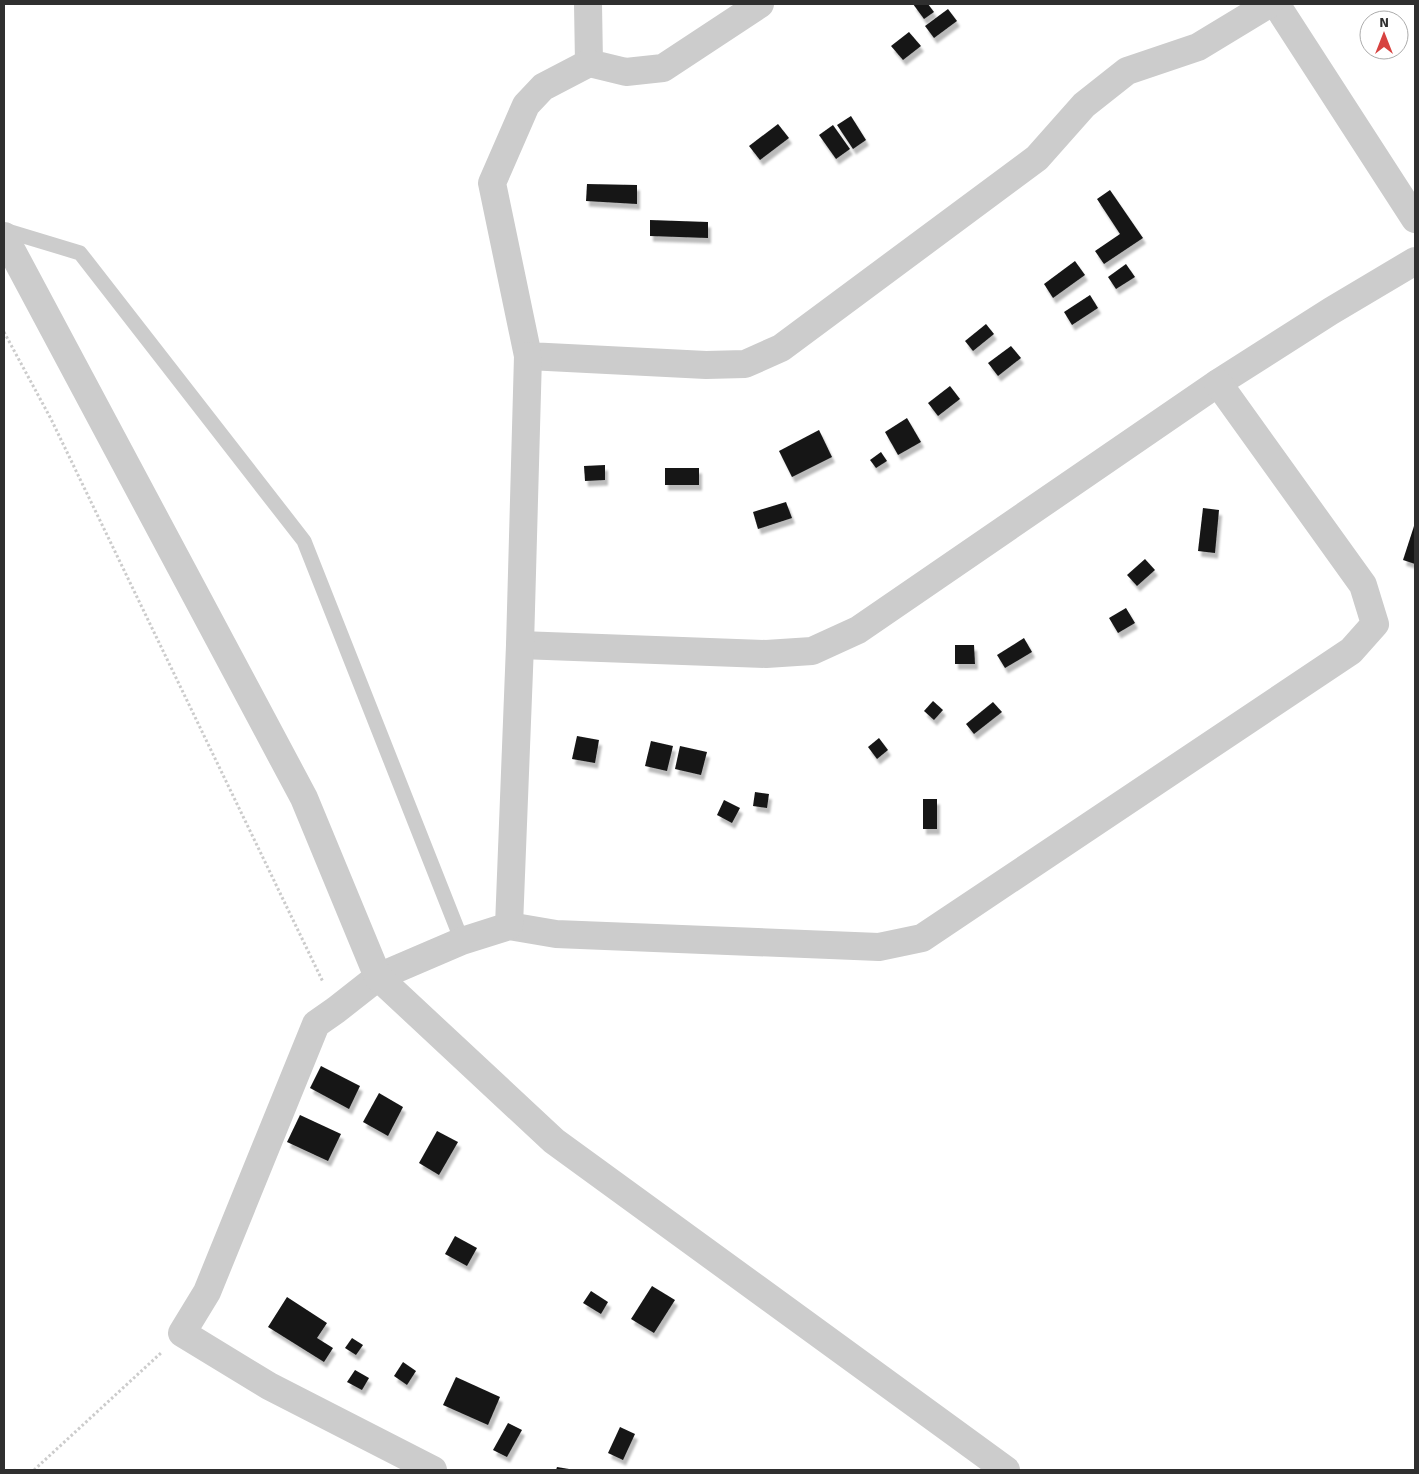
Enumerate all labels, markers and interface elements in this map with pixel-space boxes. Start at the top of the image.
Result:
north arrow [1359,10,1409,60]
text: N [1379,14,1389,31]

